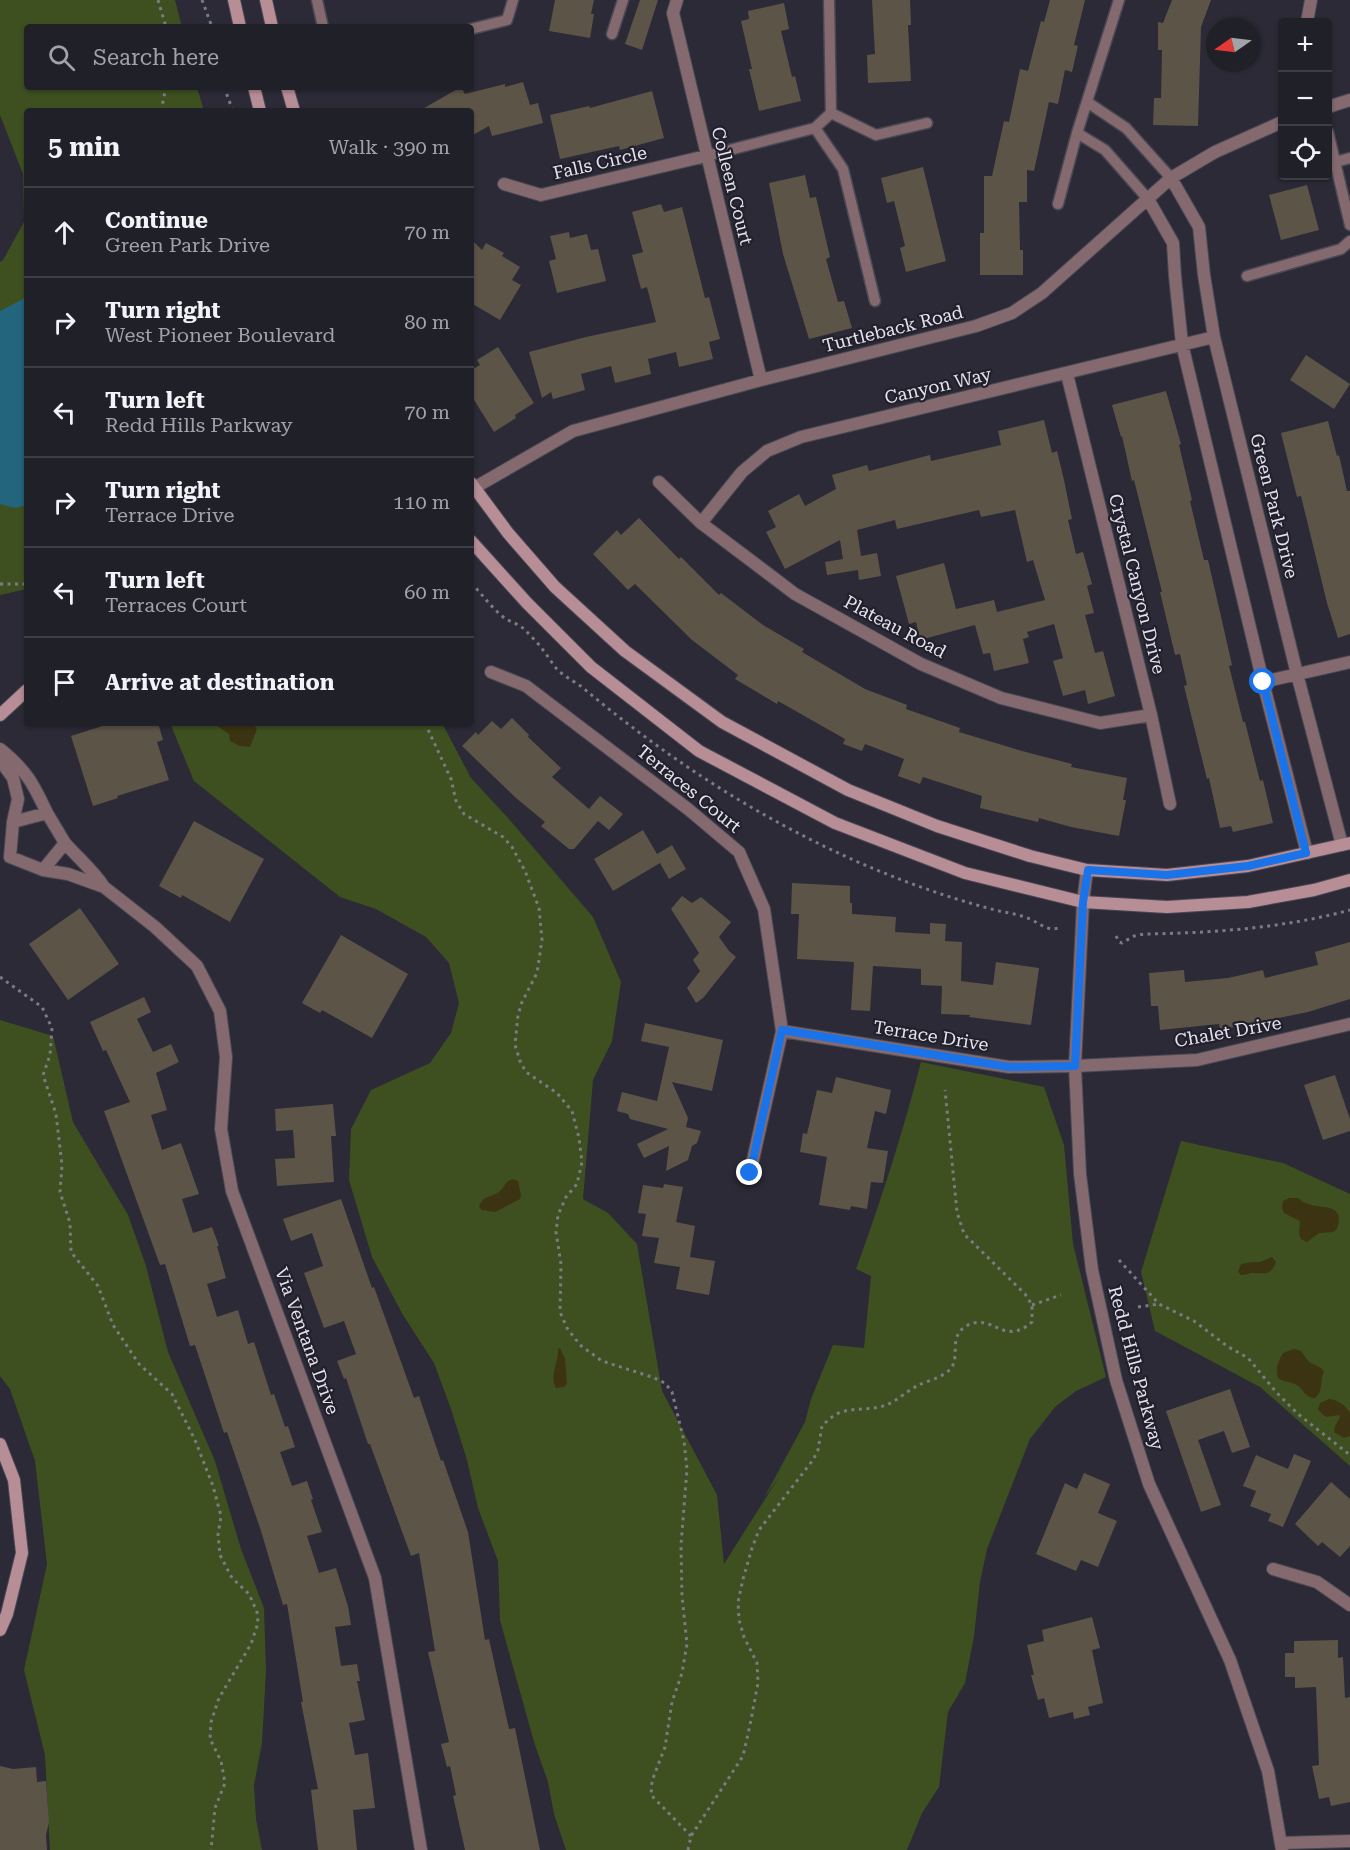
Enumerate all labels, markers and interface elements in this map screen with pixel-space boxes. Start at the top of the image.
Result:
north arrow [1206,18,1260,72]
map controls [1278,18,1332,180]
button: + [1278,18,1332,72]
search box [24,24,474,90]
icon: search [45,41,78,74]
text: Search here [93,45,219,70]
button: − [1278,72,1332,126]
street label: Colleen Court [708,125,757,247]
button: locate [1278,126,1332,180]
text: 5 min [48,132,120,162]
text: Walk · 390 m [329,135,450,159]
street label: Falls Circle [551,142,649,183]
text: Continue [105,208,208,233]
icon: ahead [48,216,81,249]
text: 70 m [404,220,450,244]
text: Green Park Drive [105,233,270,257]
text: Turn right [105,298,220,323]
street label: Turtleback Road [820,301,966,356]
icon: right [48,306,81,339]
text: 80 m [404,310,450,334]
text: West Pioneer Boulevard [105,323,335,347]
street label: Canyon Way [882,363,994,408]
text: Turn left [105,388,205,413]
icon: left [48,396,81,429]
text: 70 m [404,400,450,424]
text: Redd Hills Parkway [105,413,293,437]
street label: Green Park Drive [1246,431,1303,581]
text: Turn right [105,478,220,503]
icon: right [48,486,81,519]
text: 110 m [393,490,450,514]
street label: Crystal Canyon Drive [1105,492,1170,676]
text: Terrace Drive [105,503,234,527]
text: Turn left [105,568,205,593]
icon: left [48,576,81,609]
text: 60 m [404,580,450,604]
street label: Plateau Road [841,591,950,662]
text: Terraces Court [105,593,247,617]
icon: arrive [48,666,81,699]
route start [1249,668,1275,694]
text: Arrive at destination [105,670,334,695]
street label: Terraces Court [633,740,746,837]
street label: Chalet Drive [1173,1012,1283,1051]
street label: Terrace Drive [872,1016,990,1055]
route end [736,1159,762,1185]
street label: Via Ventana Drive [271,1264,344,1417]
street label: Redd Hills Parkway [1104,1284,1169,1452]

